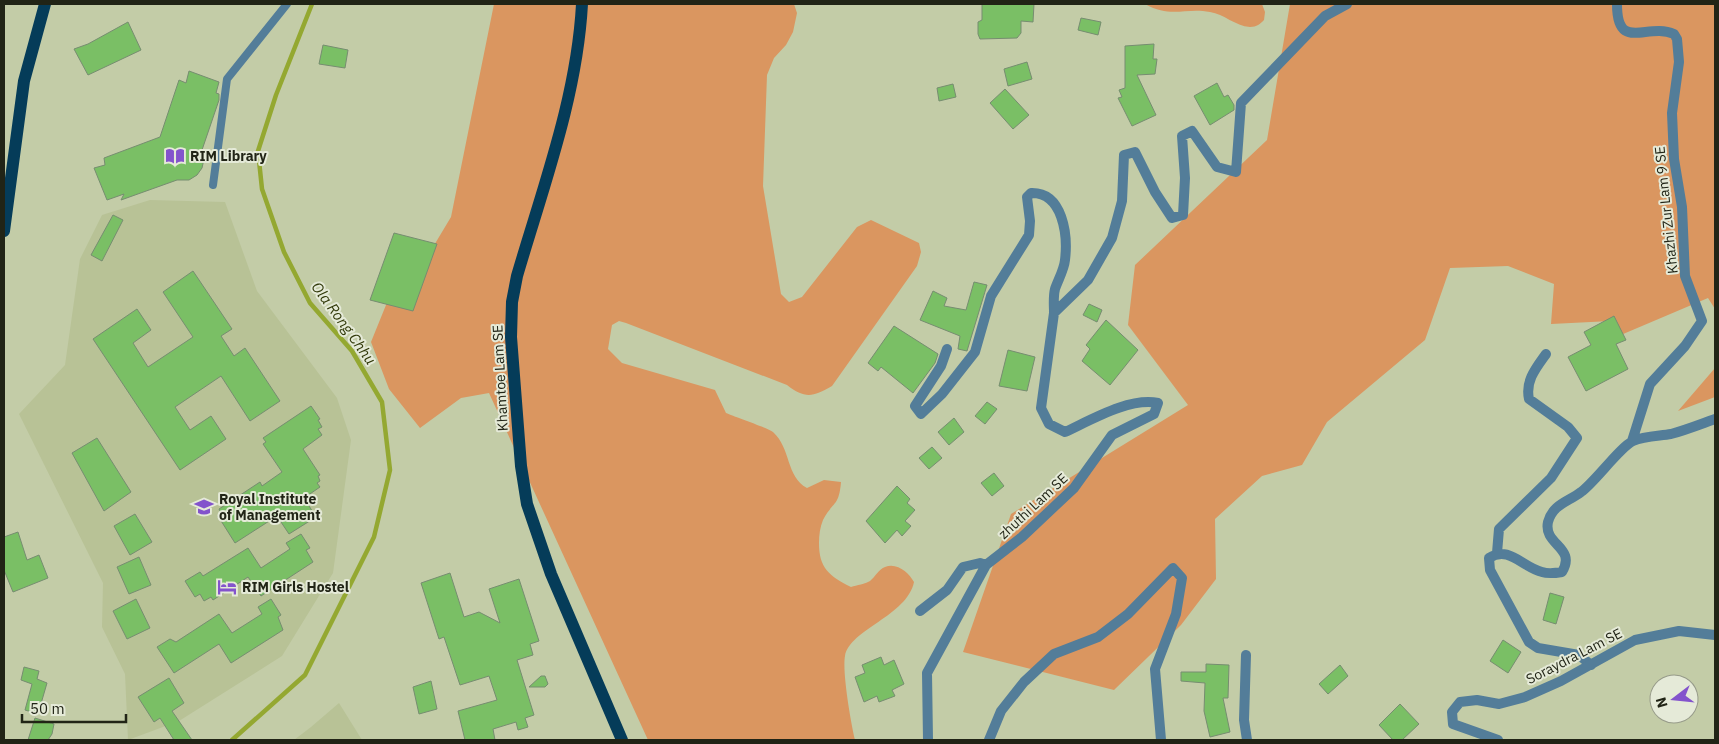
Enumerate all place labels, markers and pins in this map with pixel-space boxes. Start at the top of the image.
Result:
library icon: RIM Library [164,145,186,167]
place label: RIM Library [190,147,267,165]
place label: Royal Institute of Management [219,490,321,524]
school or university icon: Royal Institute of Management [193,496,215,518]
hotel icon: RIM Girls Hostel [216,576,238,598]
place label: RIM Girls Hostel [242,578,349,596]

